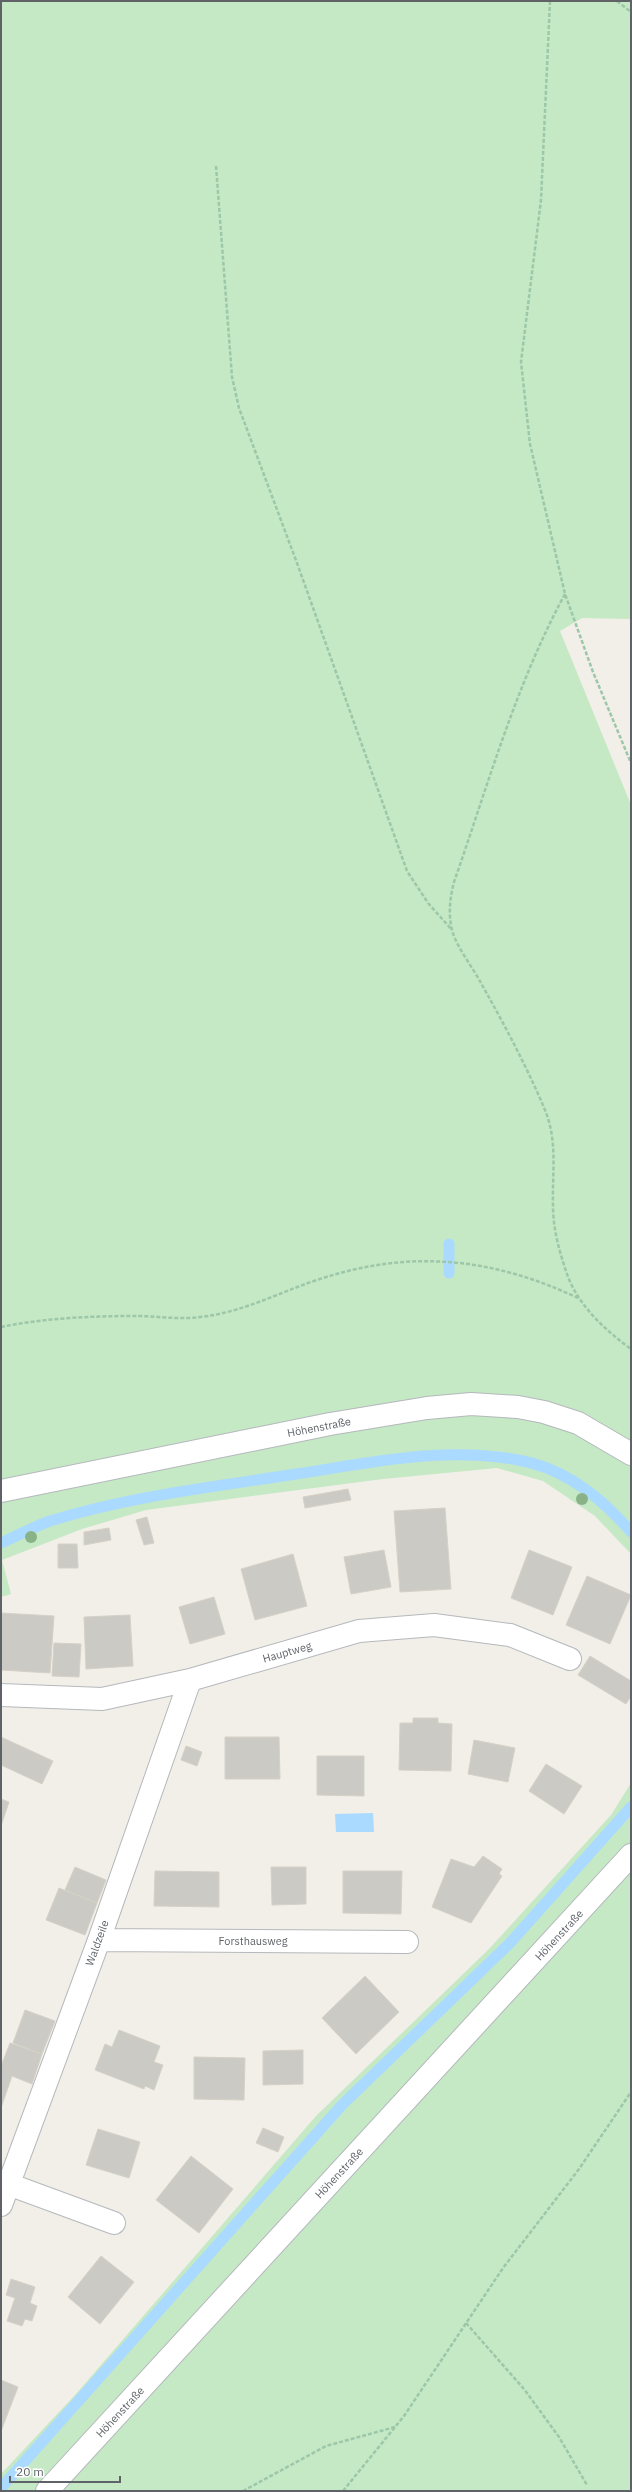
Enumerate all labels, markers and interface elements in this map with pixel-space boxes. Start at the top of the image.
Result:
street label: Höhenstraße [286,1414,352,1440]
street label: Hauptweg [261,1638,313,1666]
street label: Höhenstraße [532,1907,586,1963]
street label: Waldzeile [82,1918,112,1968]
street label: Forsthausweg [218,1934,288,1948]
street label: Höhenstraße [312,2145,366,2201]
street label: Höhenstraße [93,2384,147,2440]
scale bar [10,2458,120,2484]
text: 20 m [16,2464,44,2479]

